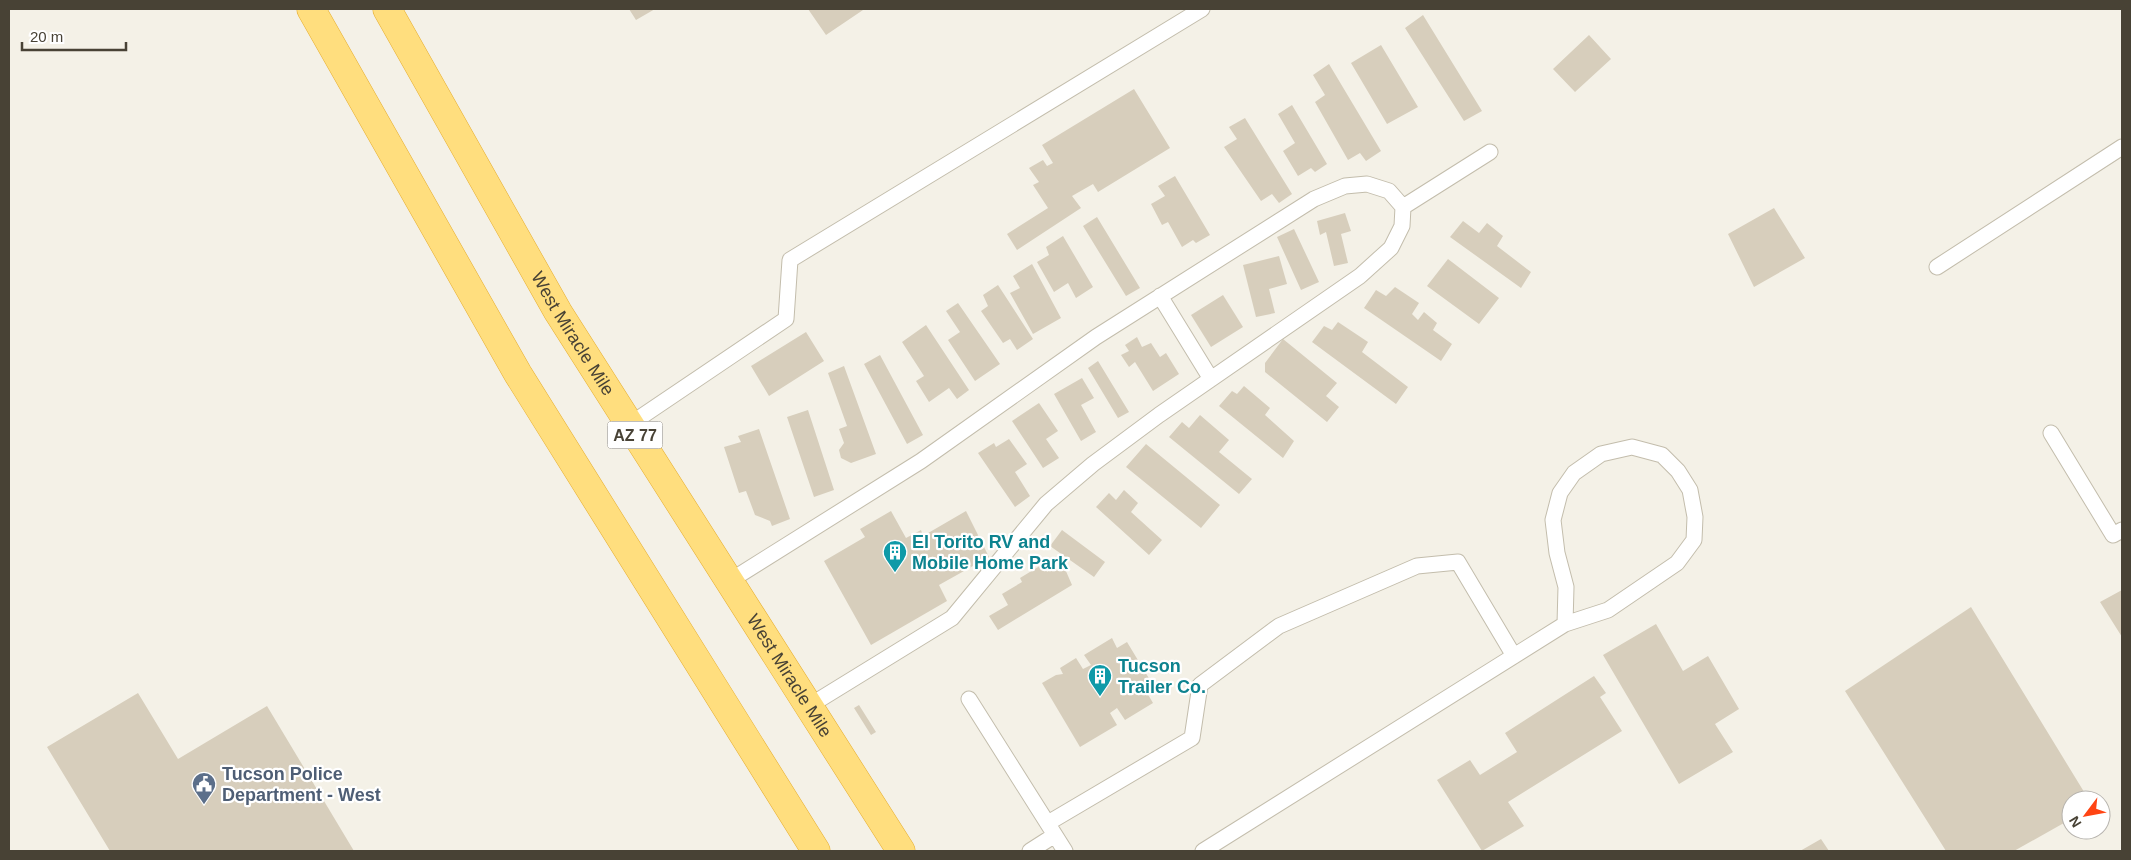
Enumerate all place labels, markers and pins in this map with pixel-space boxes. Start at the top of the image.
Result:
place label: El Torito RV and Mobile Home Park [912,532,1069,573]
building icon: El Torito RV and Mobile Home Park [882,539,908,573]
place label: Tucson Trailer Co. [1118,656,1206,697]
building icon: Tucson Trailer Co. [1087,663,1113,697]
place label: Tucson Police Department - West [222,764,381,805]
public building icon: Tucson Police Department - West [191,771,217,805]

